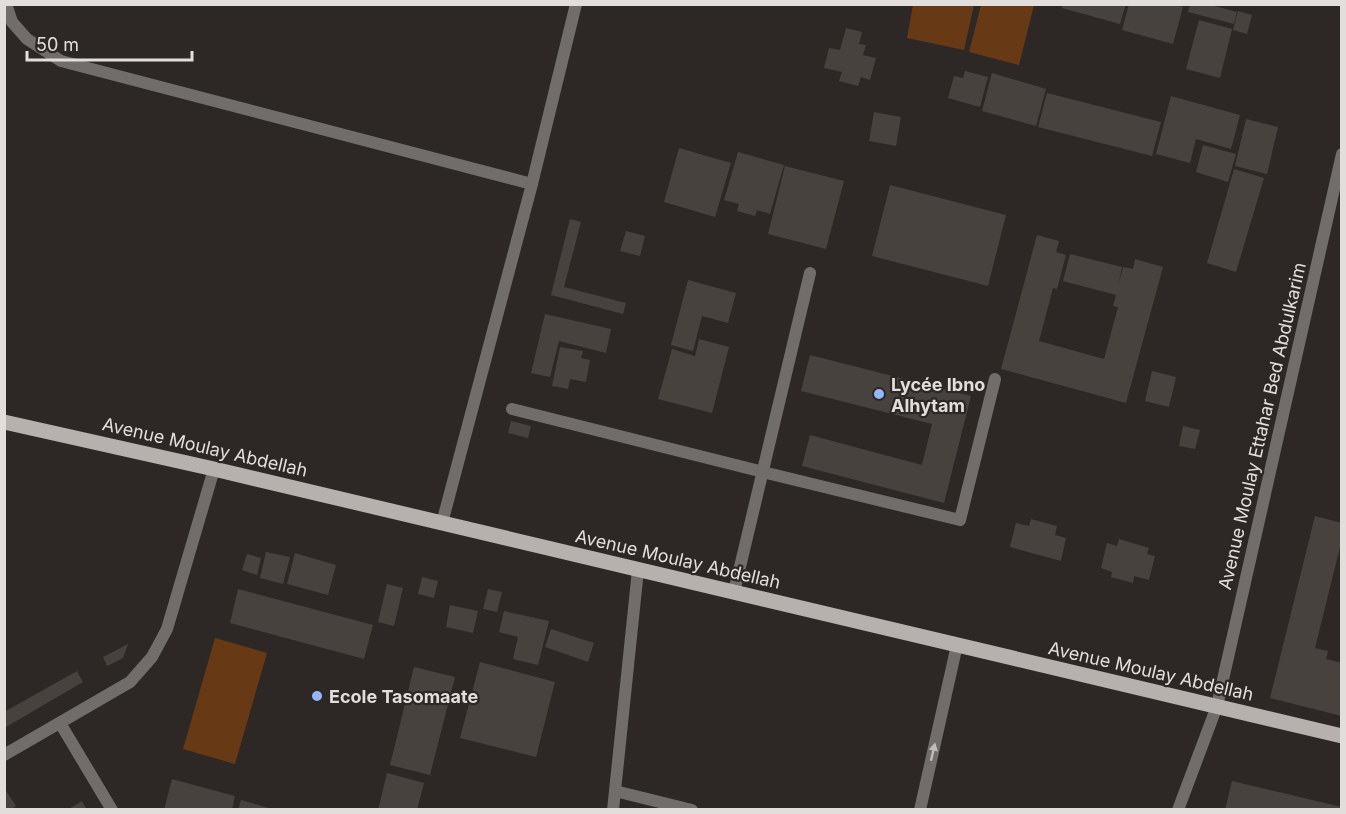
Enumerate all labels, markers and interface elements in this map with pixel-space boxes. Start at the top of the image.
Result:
scale bar [27,24,192,62]
text: 50 m [36,34,79,55]
street label: Avenue Moulay Ettahar Bed Abdulkarim [1214,260,1310,592]
place label: Lycée Ibno Alhytam [891,374,985,416]
marker: Lycée Ibno Alhytam [872,387,886,401]
street label: Avenue Moulay Abdellah [100,413,310,481]
street label: Avenue Moulay Abdellah [573,525,783,593]
street label: Avenue Moulay Abdellah [1046,637,1256,705]
place label: Ecole Tasomaate [329,686,478,707]
marker: Ecole Tasomaate [310,689,324,703]
one-way arrow [928,743,938,762]

